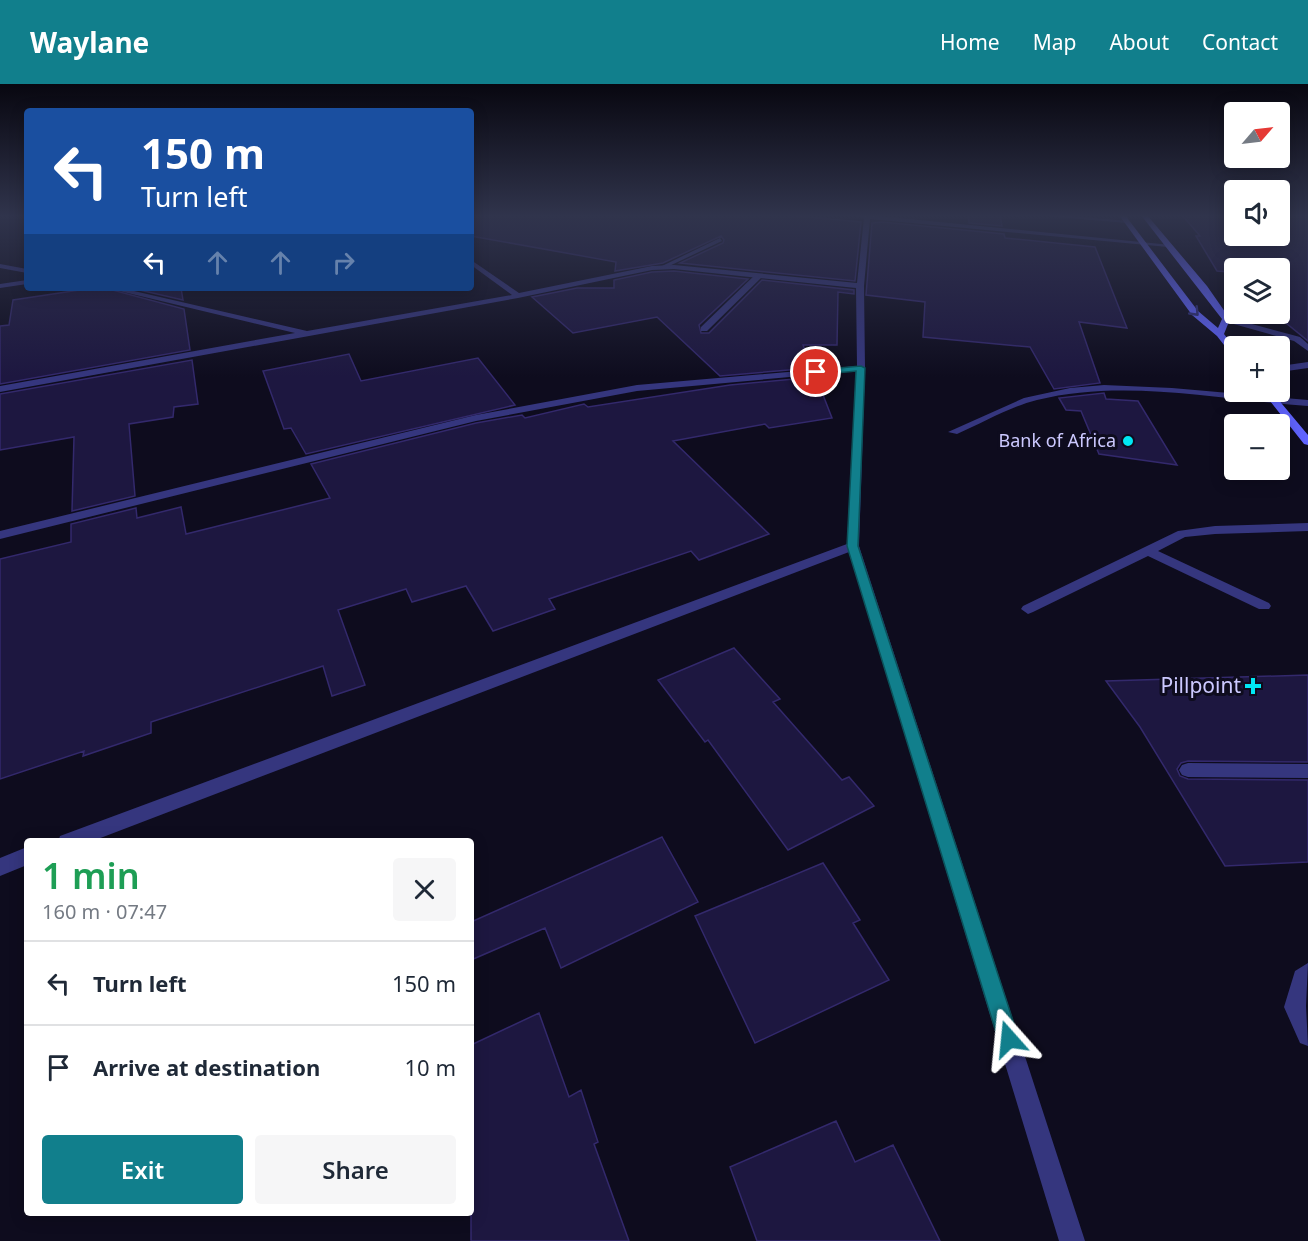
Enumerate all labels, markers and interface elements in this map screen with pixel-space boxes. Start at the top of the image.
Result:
text: Waylane [30,23,149,61]
text: Home [940,28,1000,56]
text: Map [1033,28,1076,56]
text: About [1109,28,1169,56]
text: Contact [1202,28,1278,56]
north arrow [1224,102,1290,168]
map controls [1224,102,1290,480]
text: 150 m [141,124,265,181]
icon: left [42,132,120,210]
text: Turn left [141,178,247,215]
button: sound [1224,180,1290,246]
icon: left [138,246,171,279]
icon: ahead [201,246,234,279]
icon: ahead [264,246,297,279]
icon: right [327,246,360,279]
button: layers [1224,258,1290,324]
one-way arrow [1188,305,1199,315]
button: + [1224,336,1290,402]
pin [790,346,841,397]
icon: arrive [799,355,832,388]
button: − [1224,414,1290,480]
place label: Bank of Africa [999,428,1116,452]
marker: Bank of Africa [1121,434,1135,448]
place label: Pillpoint [1160,671,1241,699]
marker: Pillpoint [1246,679,1260,693]
text: 1 min [42,851,140,900]
button: close [393,858,456,921]
text: 160 m · 07:47 [42,898,167,925]
icon: left [42,967,75,1000]
text: Turn left [93,968,187,998]
text: 150 m [392,968,456,998]
position arrow [977,1007,1041,1071]
icon: arrive [42,1051,75,1084]
text: Arrive at destination [93,1052,320,1082]
text: 10 m [405,1052,456,1082]
button: Exit [42,1135,243,1204]
button: Share [255,1135,456,1204]

